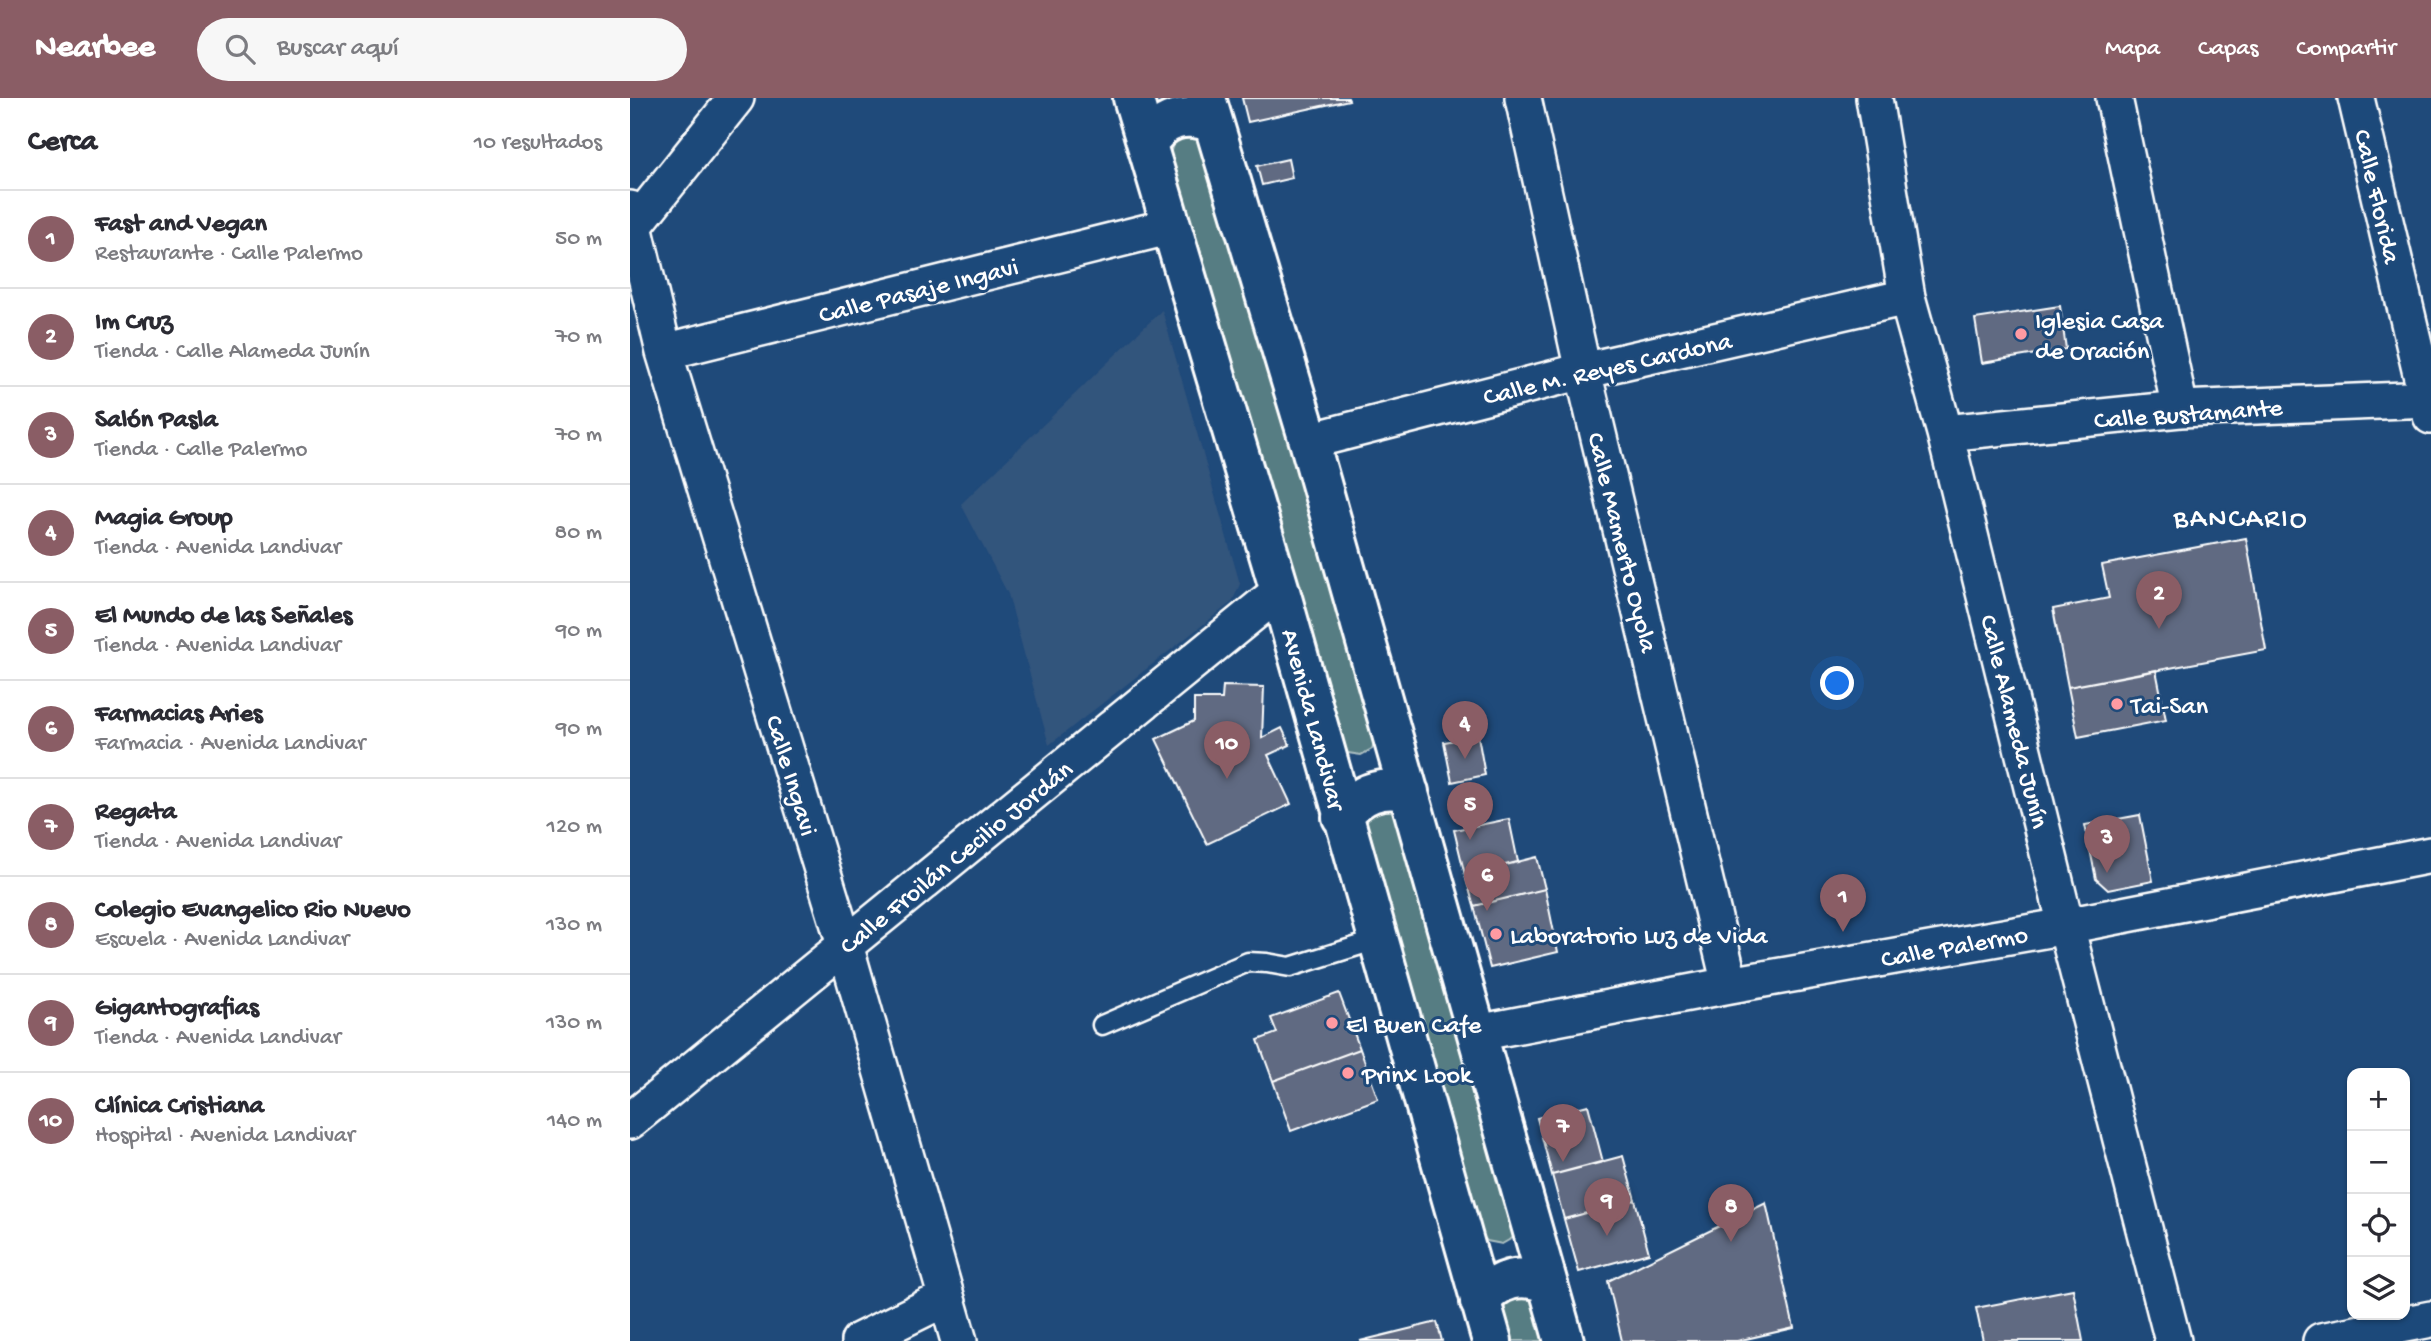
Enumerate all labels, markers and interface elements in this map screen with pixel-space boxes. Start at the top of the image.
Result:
search box [197,18,687,81]
text: Nearbee [35,30,155,68]
icon: search [221,30,259,68]
text: Buscar aquí [277,34,399,65]
text: Mapa [2105,35,2160,64]
text: Capas [2198,35,2258,64]
text: Compartir [2296,35,2396,64]
text: Cerca [28,126,97,161]
street label: Calle Florida [2344,127,2405,269]
text: 10 resultados [474,130,602,157]
text: Fast and Vegan [95,210,267,241]
text: 1 [46,226,56,253]
text: 50 m [555,226,602,253]
text: Restaurante · Calle Palermo [95,241,363,268]
street label: Calle Pasaje Ingavi [816,254,1022,333]
text: Im Cruz [95,308,173,339]
place label: Iglesia Casa de Oración [2035,308,2165,369]
text: 2 [45,324,57,351]
text: 70 m [555,324,602,351]
marker: Iglesia Casa de Oración [2013,326,2029,342]
street label: Calle M. Reyes Cardona [1481,327,1737,415]
text: Tienda · Calle Alameda Junín [95,339,370,366]
street label: Calle Bustamante [2093,394,2284,439]
text: Salón Pasla [95,406,218,437]
text: 3 [45,422,57,449]
text: 70 m [555,422,602,449]
street label: Calle Mamerto Oyola [1577,430,1662,658]
text: Tienda · Calle Palermo [95,437,307,464]
text: Magia Group [95,504,233,535]
district label: BANCARIO [2172,504,2309,537]
text: 4 [46,520,56,547]
text: 80 m [555,520,602,547]
text: Tienda · Avenida Landivar [95,535,341,562]
pin: 2 [2136,571,2182,629]
text: El Mundo de las Señales [95,602,352,633]
street label: Calle Alameda Junín [1970,612,2053,833]
text: 5 [45,618,57,645]
text: 90 m [556,618,602,645]
street label: Avenida Landivar [1272,626,1350,817]
text: Tienda · Avenida Landivar [95,633,341,660]
your location [1820,666,1854,700]
place label: Tai-San [2129,693,2209,724]
marker: Tai-San [2109,696,2125,712]
text: Farmacias Aries [95,700,263,731]
pin: 4 [1442,701,1488,759]
street label: Calle Ingavi [756,712,822,840]
text: 6 [45,716,57,743]
text: 90 m [556,716,602,743]
pin: 10 [1204,721,1250,779]
text: Farmacia · Avenida Landivar [95,731,365,758]
street label: Calle Froilán Cecilio Jordán [835,755,1081,963]
pin: 5 [1447,782,1493,840]
text: Regata [95,798,176,829]
text: 7 [45,814,57,841]
text: 120 m [547,814,602,841]
pin: 3 [2084,815,2130,873]
text: Tienda · Avenida Landivar [95,829,341,856]
pin: 6 [1464,853,1510,911]
pin: 1 [1820,874,1866,932]
text: Colegio Evangelico Rio Nuevo [95,896,411,927]
text: 8 [45,912,57,939]
text: 130 m [546,912,602,939]
street label: Calle Palermo [1879,921,2031,978]
place label: Laboratorio Luz de Vida [1510,923,1769,954]
marker: Laboratorio Luz de Vida [1488,926,1504,942]
text: Escuela · Avenida Landivar [95,927,349,954]
text: Gigantografias [95,994,259,1025]
text: 9 [45,1010,57,1037]
text: 130 m [546,1010,602,1037]
place label: El Buen Cafe [1346,1012,1482,1043]
marker: El Buen Cafe [1324,1015,1340,1031]
text: Tienda · Avenida Landivar [95,1025,341,1052]
place label: Prinx Look [1361,1062,1474,1093]
marker: Prinx Look [1340,1065,1356,1081]
map controls [2347,1068,2410,1320]
button: + [2347,1068,2410,1131]
text: Clínica Cristiana [95,1092,264,1123]
pin: 7 [1540,1104,1586,1162]
text: 10 [40,1108,62,1135]
text: 140 m [547,1108,602,1135]
text: Hospital · Avenida Landivar [95,1123,355,1150]
button: − [2347,1131,2410,1194]
pin: 9 [1584,1178,1630,1236]
pin: 8 [1708,1184,1754,1242]
button: locate [2347,1194,2410,1257]
button: layers [2347,1257,2410,1320]

